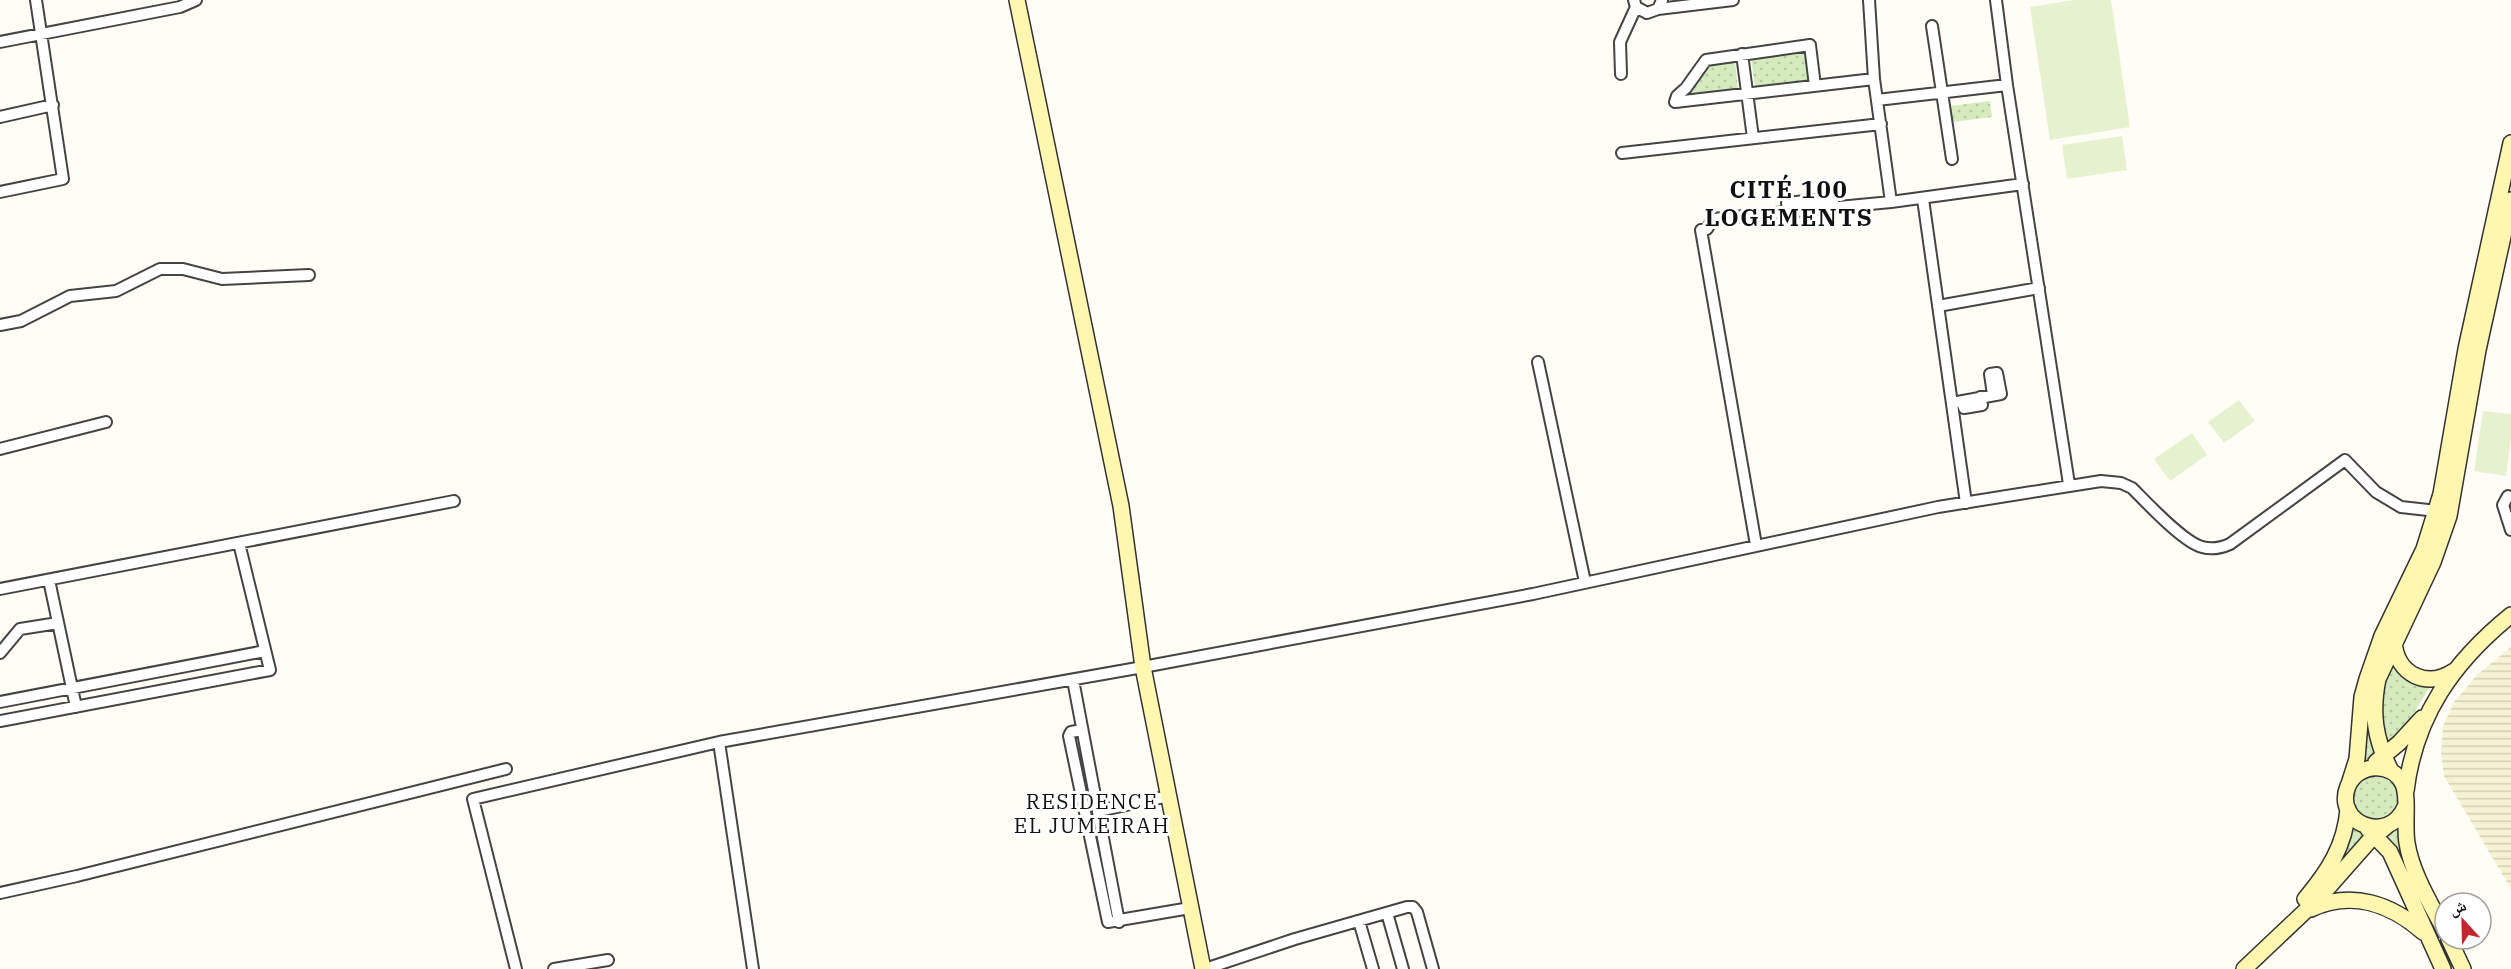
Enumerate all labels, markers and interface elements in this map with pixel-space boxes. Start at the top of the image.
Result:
district label: CITÉ 100 LOGEMENTS [1705,173,1873,233]
district label: RESIDENCE EL JUMEIRAH [1014,787,1170,839]
north arrow [2433,891,2493,951]
text: ش [2446,895,2469,920]

